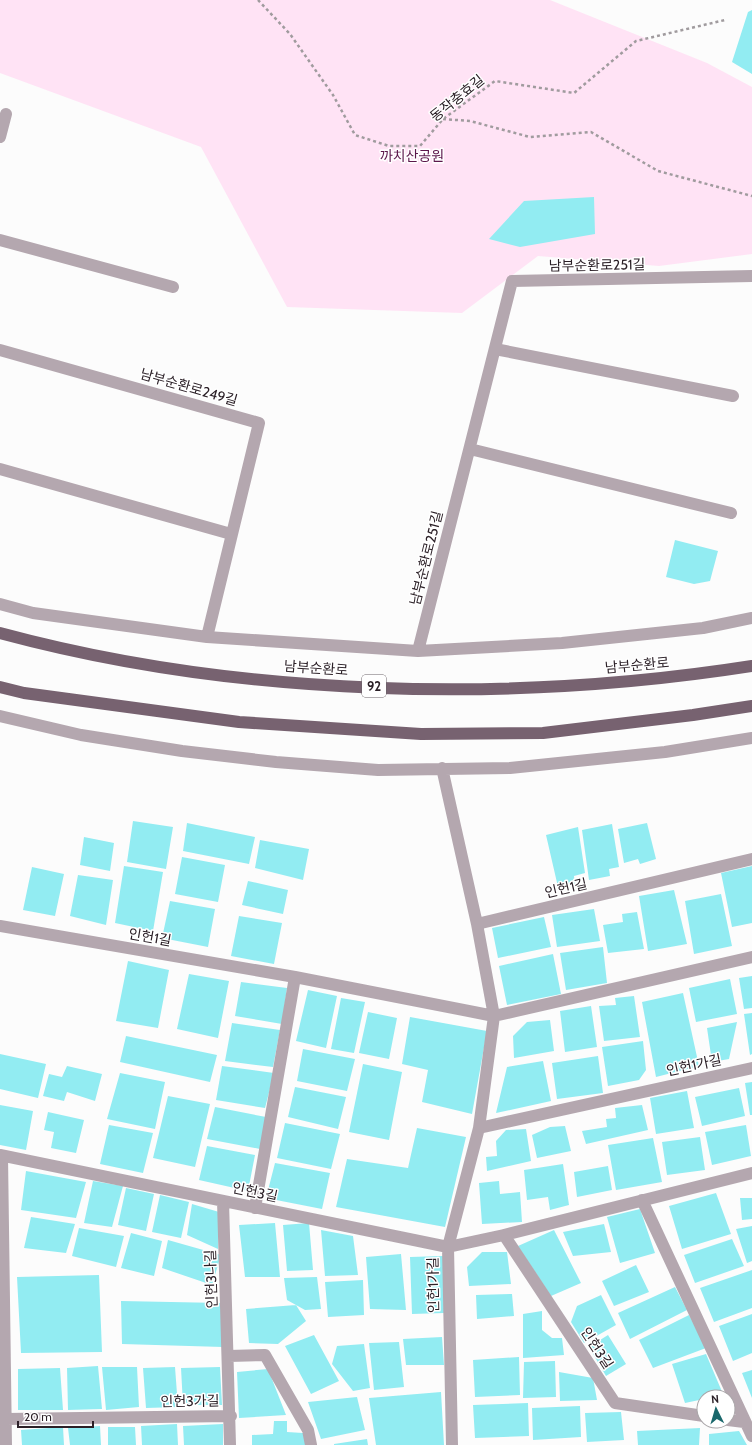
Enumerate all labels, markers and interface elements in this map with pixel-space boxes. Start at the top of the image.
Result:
street label: 동작충효길 [426,71,488,125]
park label: 까치산공원 [380,147,444,165]
street label: 남부순환로251길 [548,255,646,275]
street label: 남부순환로249길 [138,364,240,410]
street label: 남부순환로251길 [406,509,446,607]
street label: 남부순환로 [604,653,670,677]
street label: 남부순환로 [283,657,349,679]
road number: 92 [362,675,386,697]
street label: 인헌1길 [543,874,589,902]
street label: 인헌1길 [127,924,173,950]
street label: 인헌1가길 [665,1050,723,1080]
street label: 인헌3길 [231,1178,279,1206]
street label: 인헌3나길 [201,1249,221,1309]
street label: 인헌1가길 [424,1257,442,1313]
street label: 인헌3길 [577,1324,617,1372]
north arrow [696,1389,736,1429]
street label: 인헌3가길 [160,1391,220,1411]
text: N [711,1392,720,1406]
scale bar [18,1403,93,1429]
text: 20 m [24,1409,52,1424]

